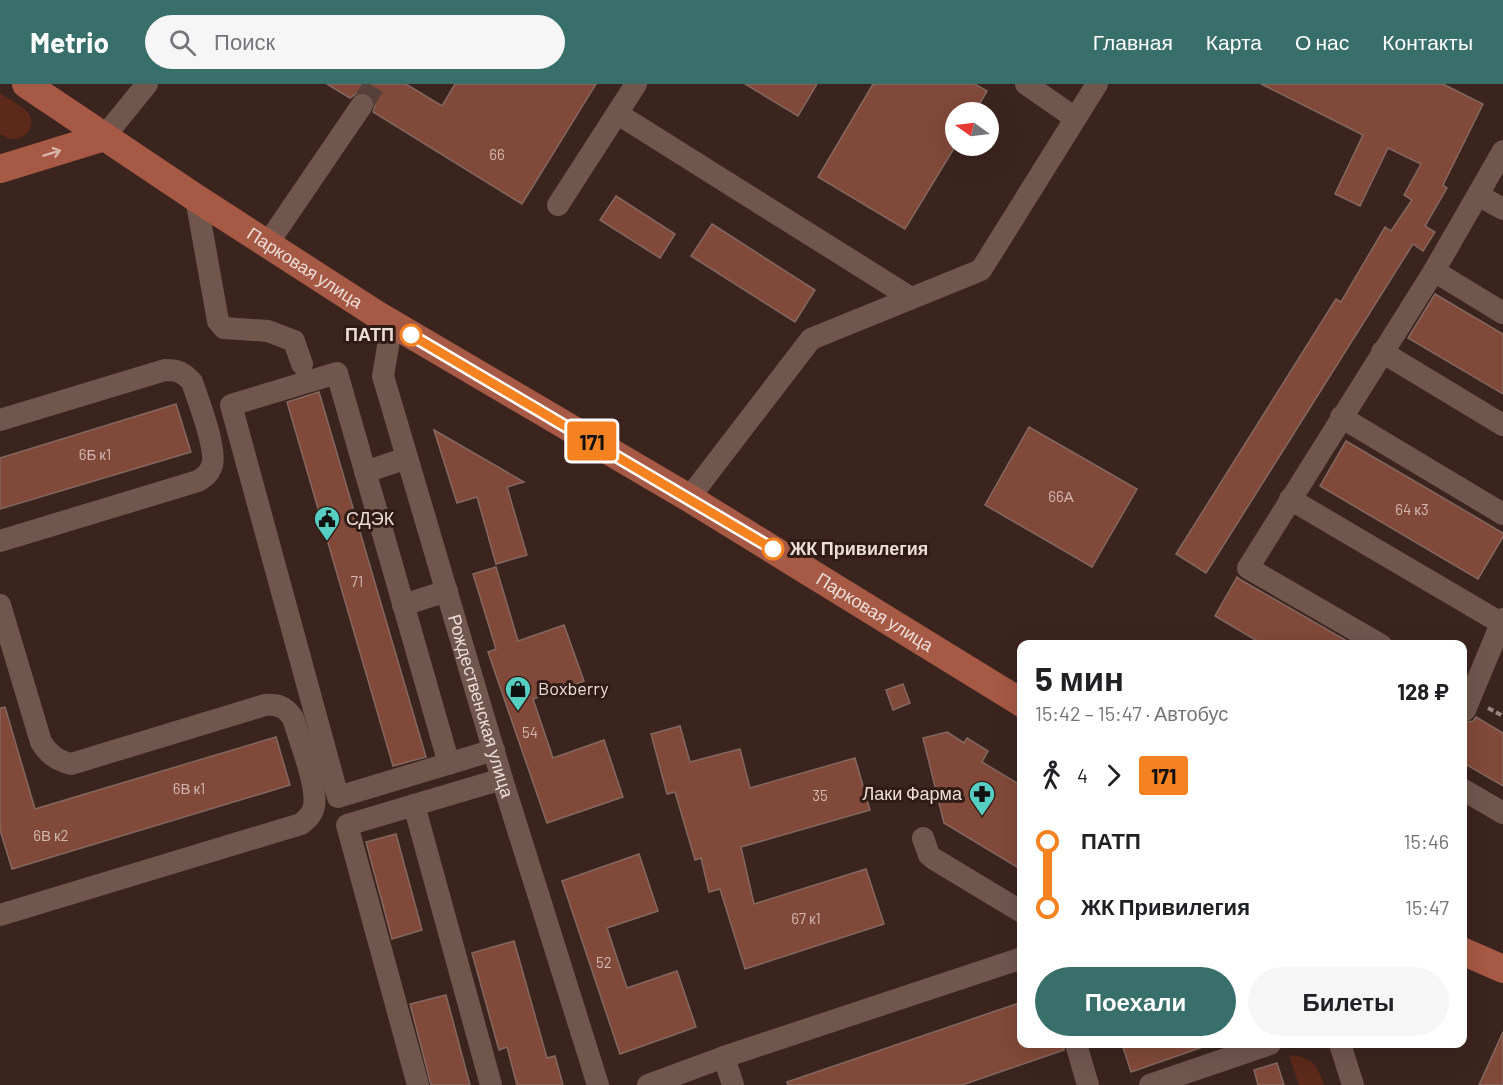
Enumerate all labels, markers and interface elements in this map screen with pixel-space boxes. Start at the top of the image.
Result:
search box [145,15,565,69]
text: Metrio [30,25,109,59]
icon: search [166,26,199,59]
text: Поиск [214,28,275,54]
text: Главная [1093,29,1173,54]
text: Карта [1206,29,1262,54]
text: О нас [1295,29,1349,54]
text: Контакты [1382,29,1473,54]
north arrow [945,102,999,156]
map controls [945,102,999,156]
house number: 66 [489,145,505,163]
one-way arrow [42,147,61,158]
street label: Парковая улица [243,222,368,313]
place label: ПАТП [345,323,394,345]
marker: ПАТП [400,324,422,346]
line badge: 171 [558,422,626,460]
text: 171 [579,429,605,454]
house number: 6Б к1 [79,445,111,463]
house number: 66А [1048,487,1074,505]
house number: 64 к3 [1395,500,1429,518]
public building icon: СДЭК [312,504,342,542]
place label: СДЭК [346,507,395,529]
place label: ЖК Привилегия [789,537,928,559]
marker: ЖК Привилегия [762,538,784,560]
street label: Парковая улица [813,567,939,656]
house number: 71 [351,572,363,590]
street label: Рождественская улица [444,611,519,801]
text: 5 мин [1035,658,1124,698]
shop icon: Boxberry [503,674,533,712]
place label: Boxberry [538,677,609,699]
text: 128 ₽ [1397,678,1449,704]
text: 15:42 – 15:47 · Автобус [1035,701,1228,725]
house number: 54 [522,723,538,741]
icon: walk [1035,759,1068,792]
icon: forward [1097,759,1130,792]
text: 4 [1077,763,1088,787]
text: 171 [1151,763,1176,788]
house number: 6В к1 [173,779,205,797]
pharmacy icon: Лаки Фарма [967,779,997,817]
place label: Лаки Фарма [863,782,963,804]
house number: 35 [812,786,828,804]
house number: 6В к2 [33,826,69,844]
text: ПАТП [1081,827,1141,853]
text: 15:46 [1404,829,1449,853]
text: ЖК Привилегия [1081,893,1250,919]
text: 15:47 [1405,895,1449,919]
house number: 67 к1 [791,909,821,927]
house number: 52 [596,953,612,971]
button: Поехали [1035,967,1236,1036]
button: Билеты [1248,967,1449,1036]

